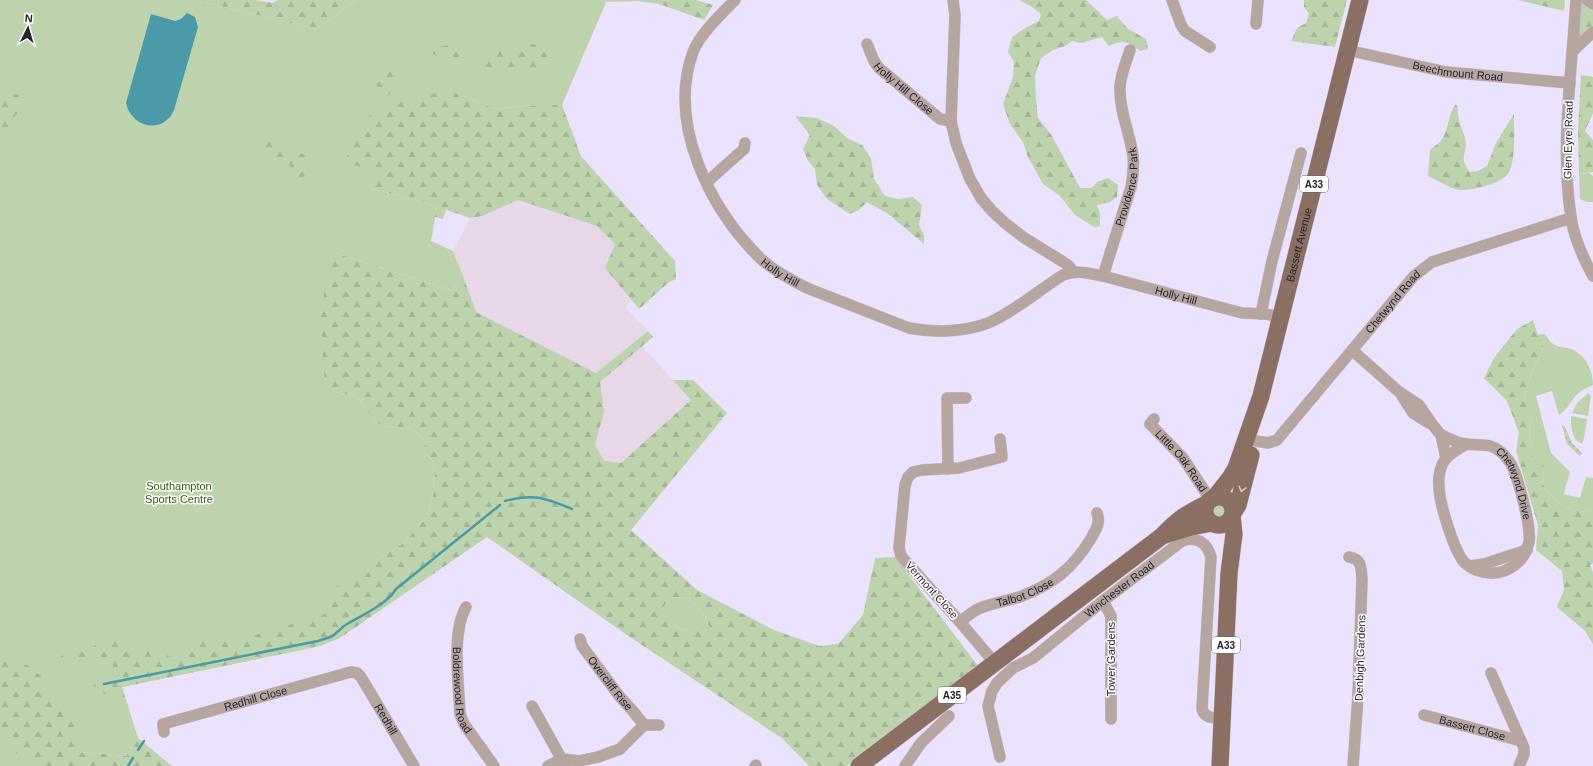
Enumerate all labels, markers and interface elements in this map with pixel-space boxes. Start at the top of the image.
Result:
north arrow [8,8,48,48]
text: N [24,12,33,24]
street label: Beechmount Road [1411,59,1504,83]
street label: Holly Hill Close [871,60,936,117]
street label: Glen Eyre Road [1561,101,1575,179]
street label: Providence Park [1113,146,1139,228]
road number: A33 [1300,176,1328,192]
street label: Bassett Avenue [1284,206,1314,283]
street label: Holly Hill [759,256,801,289]
street label: Chetwynd Road [1363,268,1422,336]
street label: Holly Hill [1154,284,1198,307]
street label: Little Oak Road [1153,427,1210,494]
street label: Chetwynd Drive [1494,445,1533,521]
park label: Southampton Sports Centre [145,480,213,505]
one-way arrow [1238,485,1246,492]
street label: Vermont Close [903,559,961,621]
street label: Winchester Road [1082,559,1156,620]
street label: Talbot Close [995,576,1056,609]
street label: Denbigh Gardens [1352,614,1368,701]
street label: Tower Gardens [1105,621,1117,696]
road number: A33 [1212,637,1240,653]
street label: Boldrewood Road [451,647,474,735]
street label: Overcliff Rise [586,654,635,713]
street label: Redhill Close [223,684,288,713]
road number: A35 [938,687,966,703]
street label: Redhill [372,702,400,737]
street label: Bassett Close [1438,713,1507,743]

